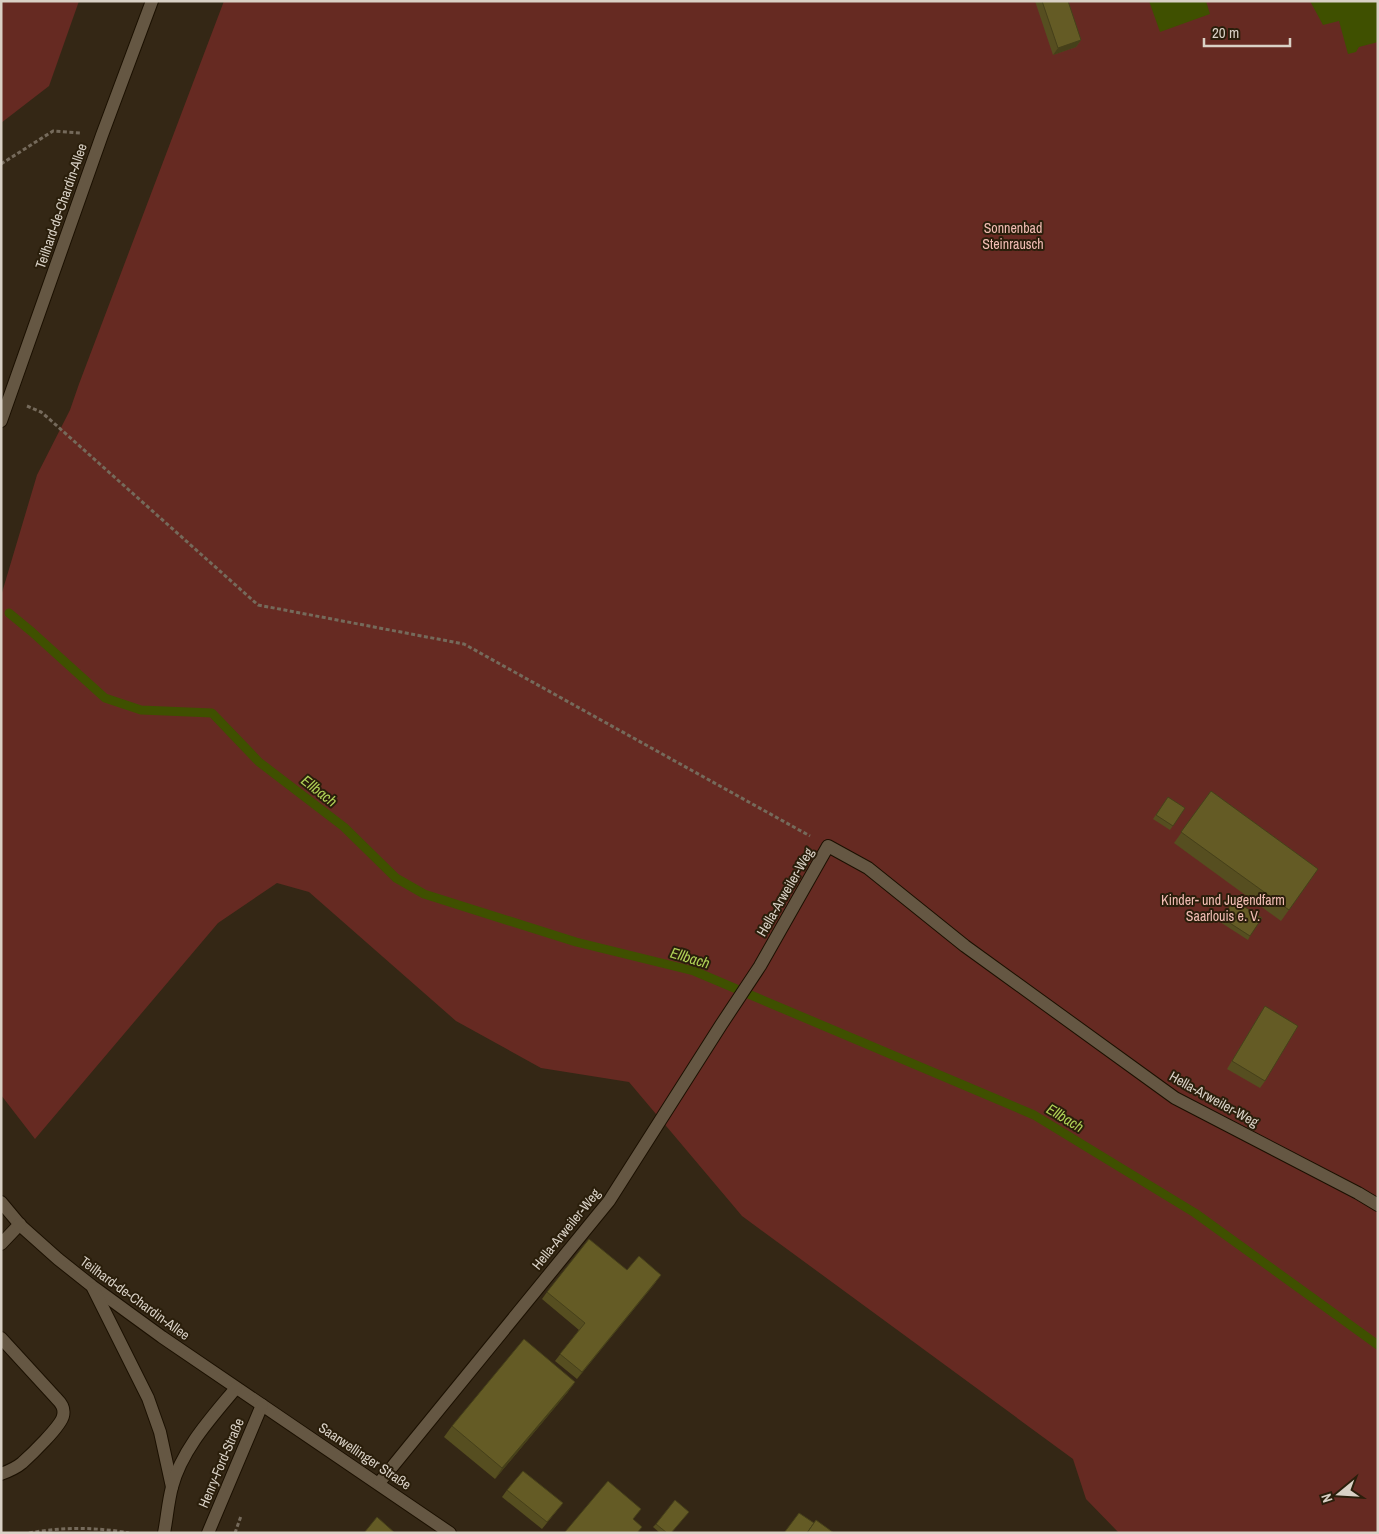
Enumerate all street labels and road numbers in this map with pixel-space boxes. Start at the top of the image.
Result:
street label: Teilhard-de-Chardin-Allee [31,141,91,271]
street label: Hella-Arweiler-Weg [752,844,818,940]
street label: Hella-Arweiler-Weg [1166,1067,1262,1131]
street label: Hella-Arweiler-Weg [528,1184,605,1273]
street label: Teilhard-de-Chardin-Allee [77,1252,193,1344]
street label: Henry-Ford-Straße [194,1415,248,1511]
street label: Saarwellinger Straße [315,1418,415,1494]

